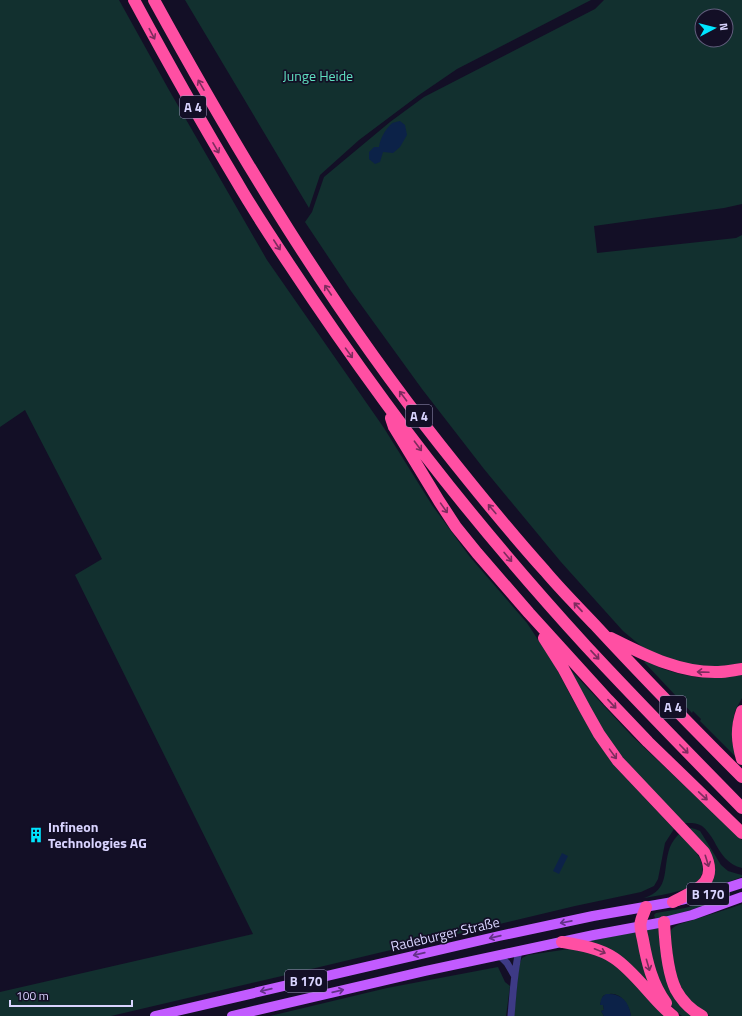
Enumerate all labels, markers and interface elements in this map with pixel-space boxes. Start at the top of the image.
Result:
north arrow [694,8,734,48]
text: N [716,22,732,32]
one-way arrow [149,28,157,40]
park label: Junge Heide [283,65,353,86]
one-way arrow [197,80,205,92]
road number: A 4 [180,96,206,118]
one-way arrow [213,142,221,154]
one-way arrow [273,239,281,251]
one-way arrow [324,285,332,296]
one-way arrow [345,347,353,358]
one-way arrow [399,390,407,401]
road number: A 4 [406,405,432,427]
one-way arrow [414,440,422,451]
one-way arrow [440,503,448,514]
one-way arrow [487,504,496,515]
one-way arrow [504,552,513,563]
one-way arrow [573,602,583,612]
one-way arrow [590,650,599,660]
one-way arrow [697,668,710,675]
road number: A 4 [660,696,686,718]
one-way arrow [607,699,616,709]
one-way arrow [679,744,689,754]
one-way arrow [609,748,617,759]
one-way arrow [698,791,708,801]
place label: Infineon Technologies AG [48,816,147,853]
building icon: Infineon Technologies AG [27,826,45,844]
one-way arrow [704,855,711,868]
road number: B 170 [687,883,729,905]
street label: Radeburger Straße [388,911,501,956]
one-way arrow [559,918,572,926]
one-way arrow [489,933,502,941]
one-way arrow [593,948,605,955]
one-way arrow [413,951,426,959]
one-way arrow [645,959,653,972]
road number: B 170 [285,970,327,992]
scale bar [10,982,132,1008]
text: 100 m [16,986,49,1005]
one-way arrow [259,987,272,994]
one-way arrow [332,987,345,995]

